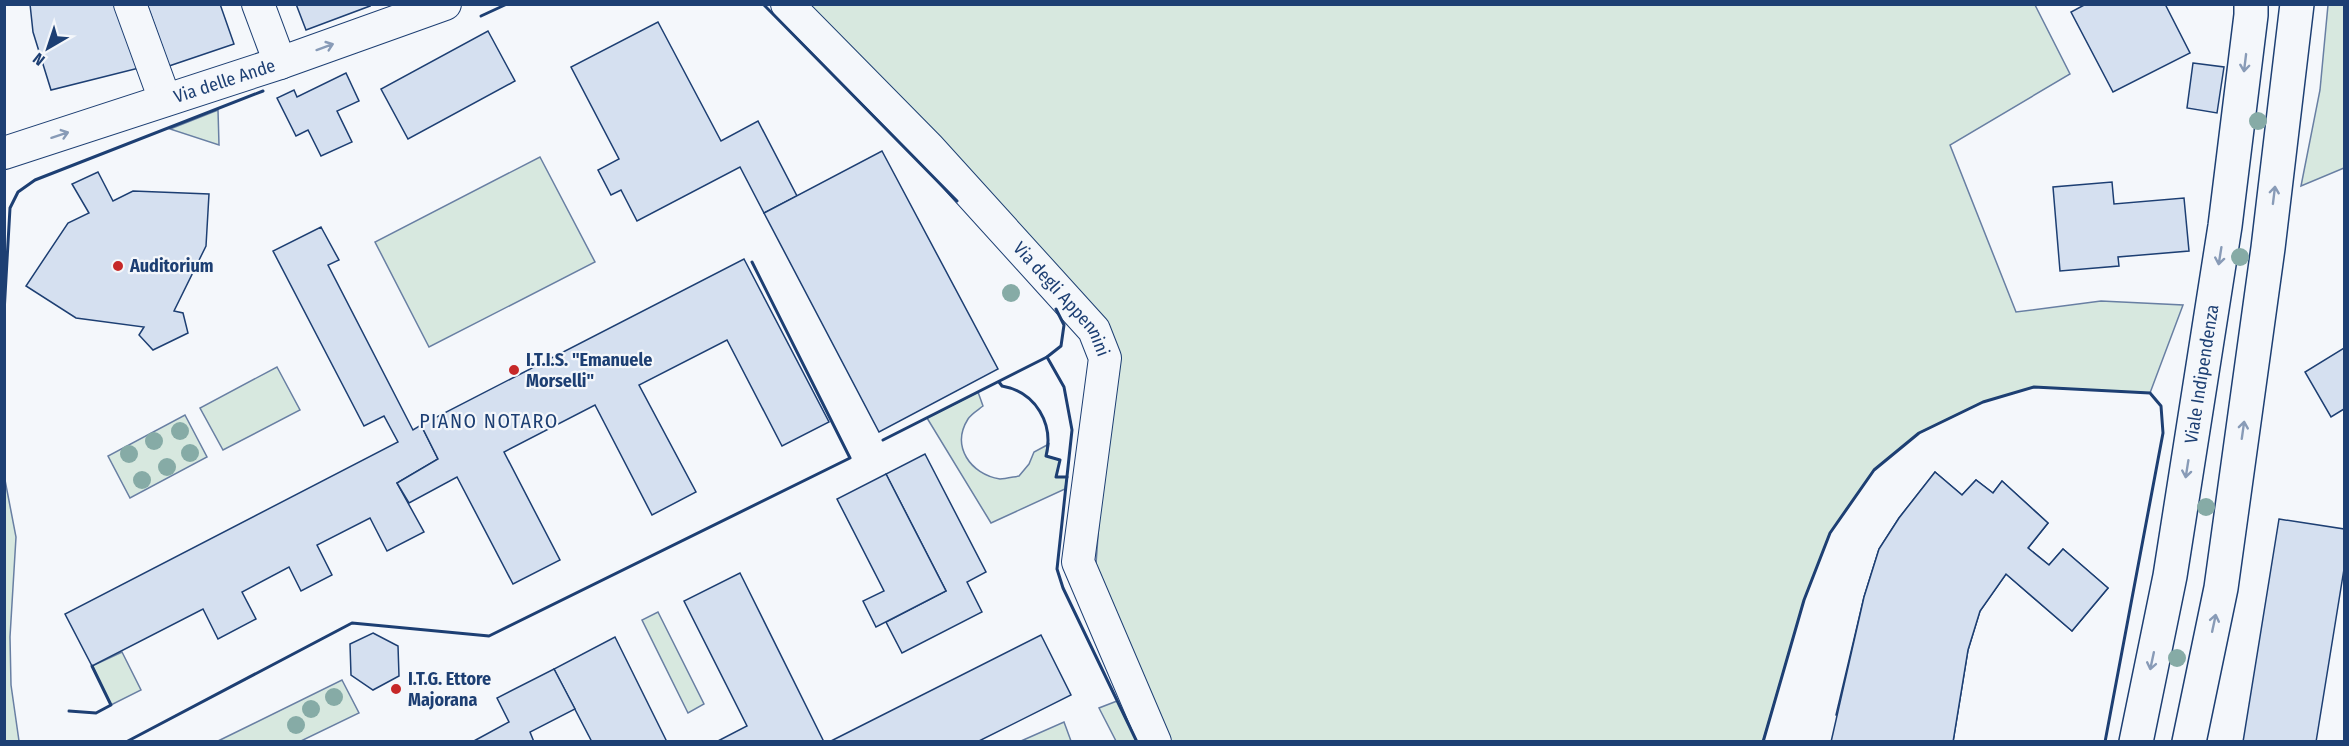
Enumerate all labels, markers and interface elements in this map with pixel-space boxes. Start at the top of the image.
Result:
north arrow [18,18,78,78]
one-way arrow [315,40,334,51]
text: N [29,49,49,70]
one-way arrow [2240,52,2251,72]
street label: Via delle Ande [171,54,278,108]
one-way arrow [50,129,69,140]
one-way arrow [2269,186,2280,205]
street label: Via degli Appennini [1009,237,1114,359]
one-way arrow [2214,246,2225,265]
place label: Auditorium [129,255,214,277]
marker: Auditorium [111,259,125,273]
street label: Viale Indipendenza [2180,303,2224,445]
place label: I.T.I.S. "Emanuele Morselli" [526,349,652,392]
marker: I.T.I.S. "Emanuele Morselli" [507,363,521,377]
district label: PIANO NOTARO [419,409,559,433]
one-way arrow [2237,421,2248,440]
one-way arrow [2181,459,2192,479]
one-way arrow [2209,613,2220,633]
one-way arrow [2146,652,2158,671]
place label: I.T.G. Ettore Majorana [408,668,491,711]
marker: I.T.G. Ettore Majorana [389,682,403,696]

